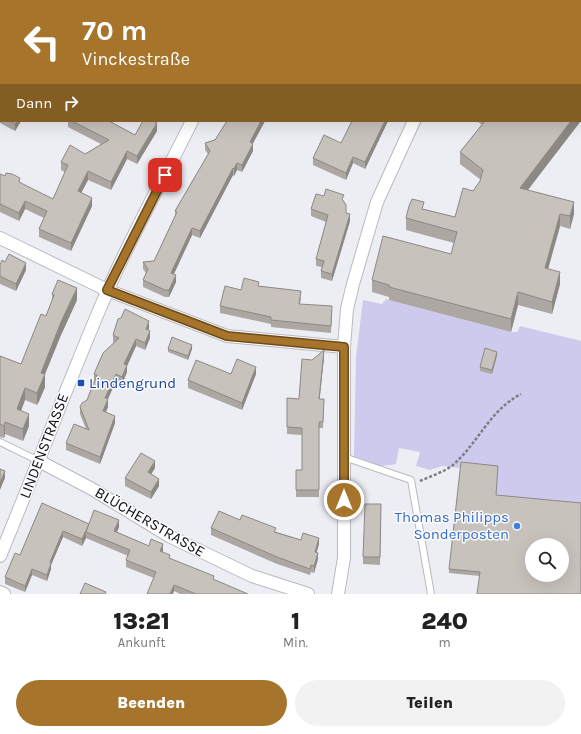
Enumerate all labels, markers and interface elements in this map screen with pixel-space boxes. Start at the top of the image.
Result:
text: 70 m [82,14,147,47]
icon: left [16,16,68,68]
text: Vinckestraße [82,48,190,70]
icon: right [60,92,82,114]
text: Dann [16,94,52,112]
pin [148,158,182,192]
icon: arrive [154,164,176,186]
place label: Lindengrund [89,374,176,392]
marker: Lindengrund [76,378,86,388]
street label: LINDENSTRASSE [16,391,72,501]
position arrow [323,479,365,521]
street label: BLÜCHERSTRASSE [92,483,208,561]
place label: Thomas Philipps Sonderposten [395,508,509,543]
marker: Thomas Philipps Sonderposten [512,521,522,531]
map controls [525,538,569,582]
button: search [525,538,569,582]
text: 13:21 [113,607,170,635]
text: 1 [291,607,300,635]
text: 240 [421,607,468,635]
text: Ankunft [118,635,165,650]
text: Min. [283,635,308,650]
text: m [438,635,451,650]
button: Beenden [16,680,287,726]
button: Teilen [295,680,565,726]

